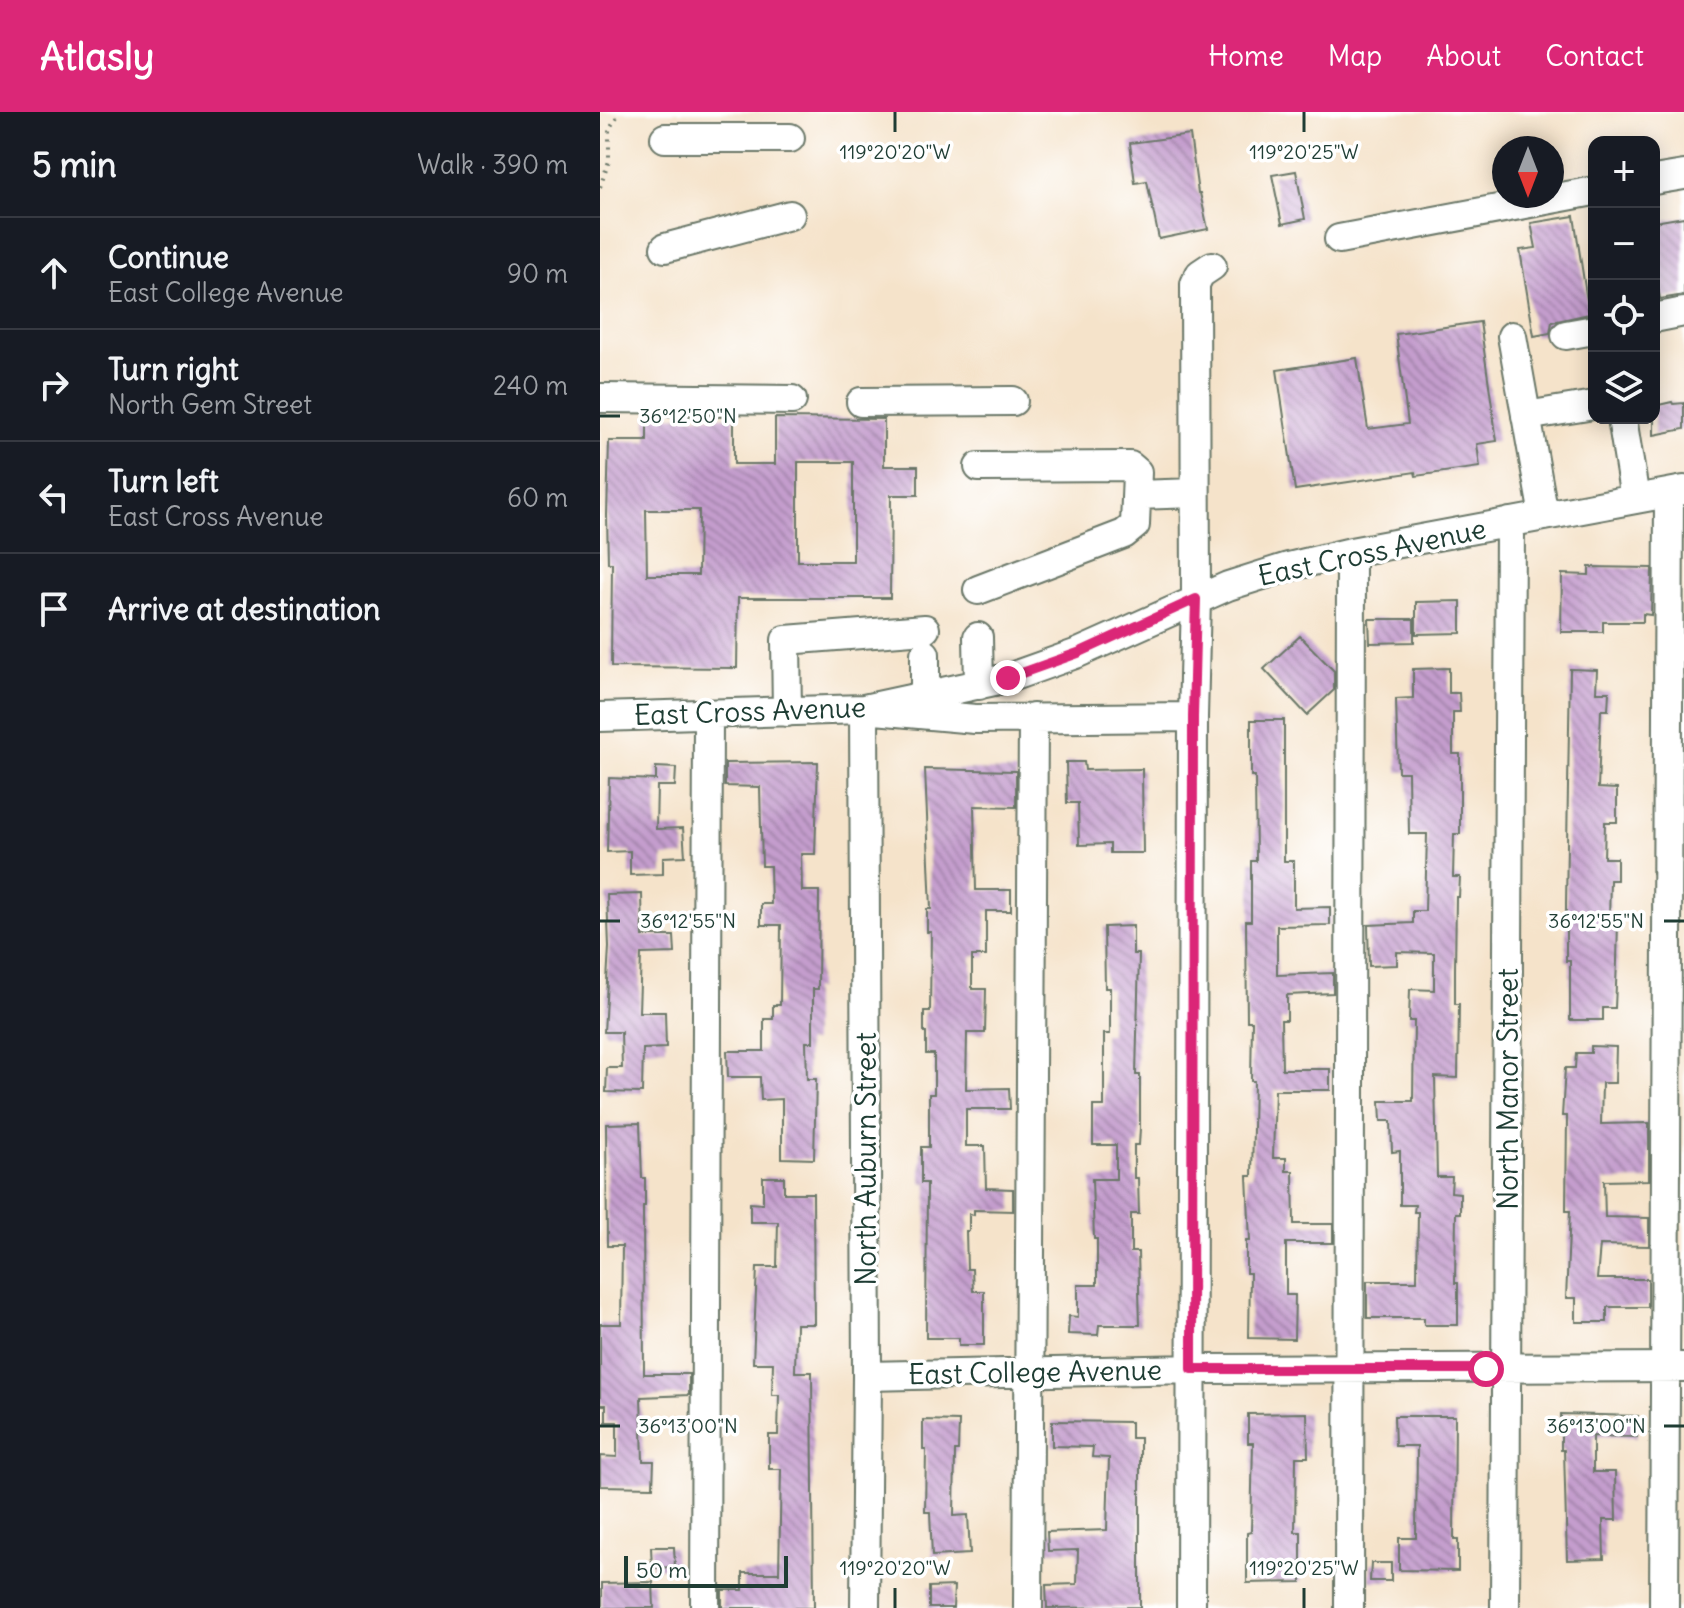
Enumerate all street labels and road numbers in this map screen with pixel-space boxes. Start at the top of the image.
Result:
street label: East Cross Avenue [1255,510,1489,594]
street label: East Cross Avenue [633,689,867,733]
street label: North Manor Street [1490,968,1526,1210]
street label: North Auburn Street [848,1032,884,1286]
street label: East College Avenue [908,1352,1162,1392]

